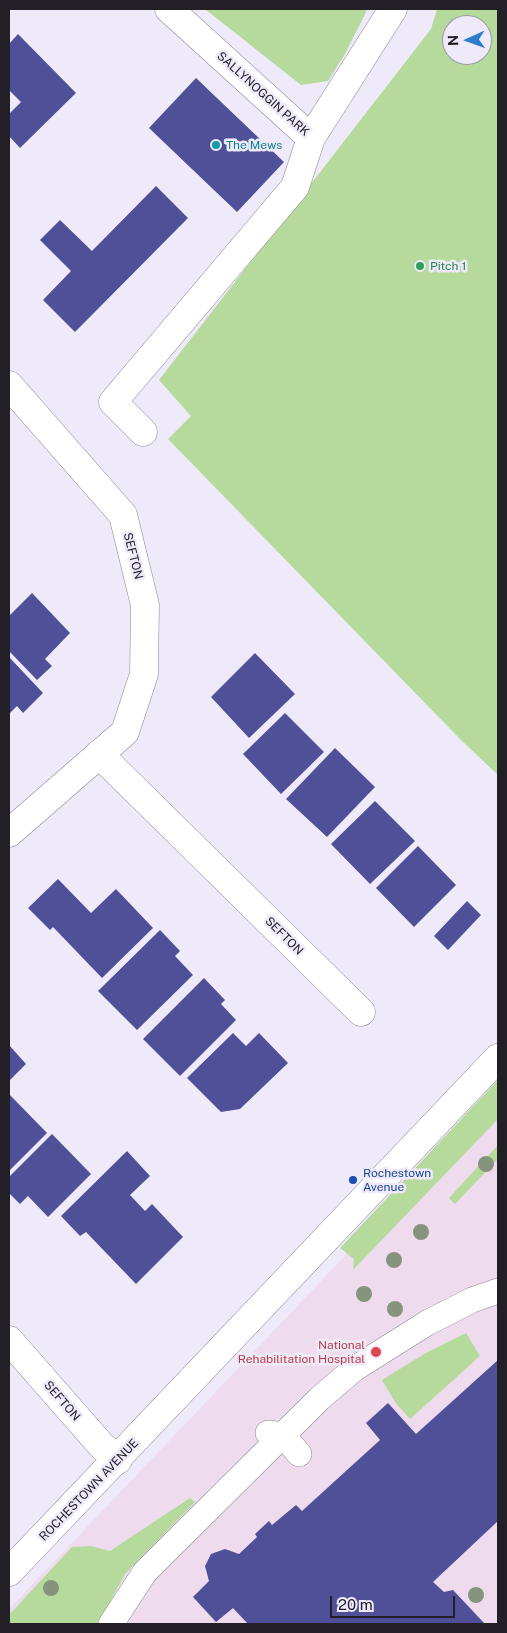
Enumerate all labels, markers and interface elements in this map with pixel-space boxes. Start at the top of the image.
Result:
north arrow [442,15,492,65]
text: N [445,35,461,46]
street label: SALLYNOGGIN PARK [214,49,312,139]
place label: The Mews [226,138,282,152]
marker: The Mews [210,139,222,151]
place label: Pitch 1 [430,259,466,273]
marker: Pitch 1 [414,260,426,272]
street label: SEFTON [120,531,146,581]
street label: SEFTON [262,914,306,958]
place label: Rochestown Avenue [363,1166,431,1194]
marker: Rochestown Avenue [347,1174,359,1186]
place label: National Rehabilitation Hospital [238,1338,365,1366]
marker: National Rehabilitation Hospital [369,1345,383,1359]
street label: SEFTON [41,1378,83,1424]
street label: ROCHESTOWN AVENUE [37,1436,141,1544]
scale bar [332,1586,457,1618]
text: 20 m [338,1596,373,1613]

